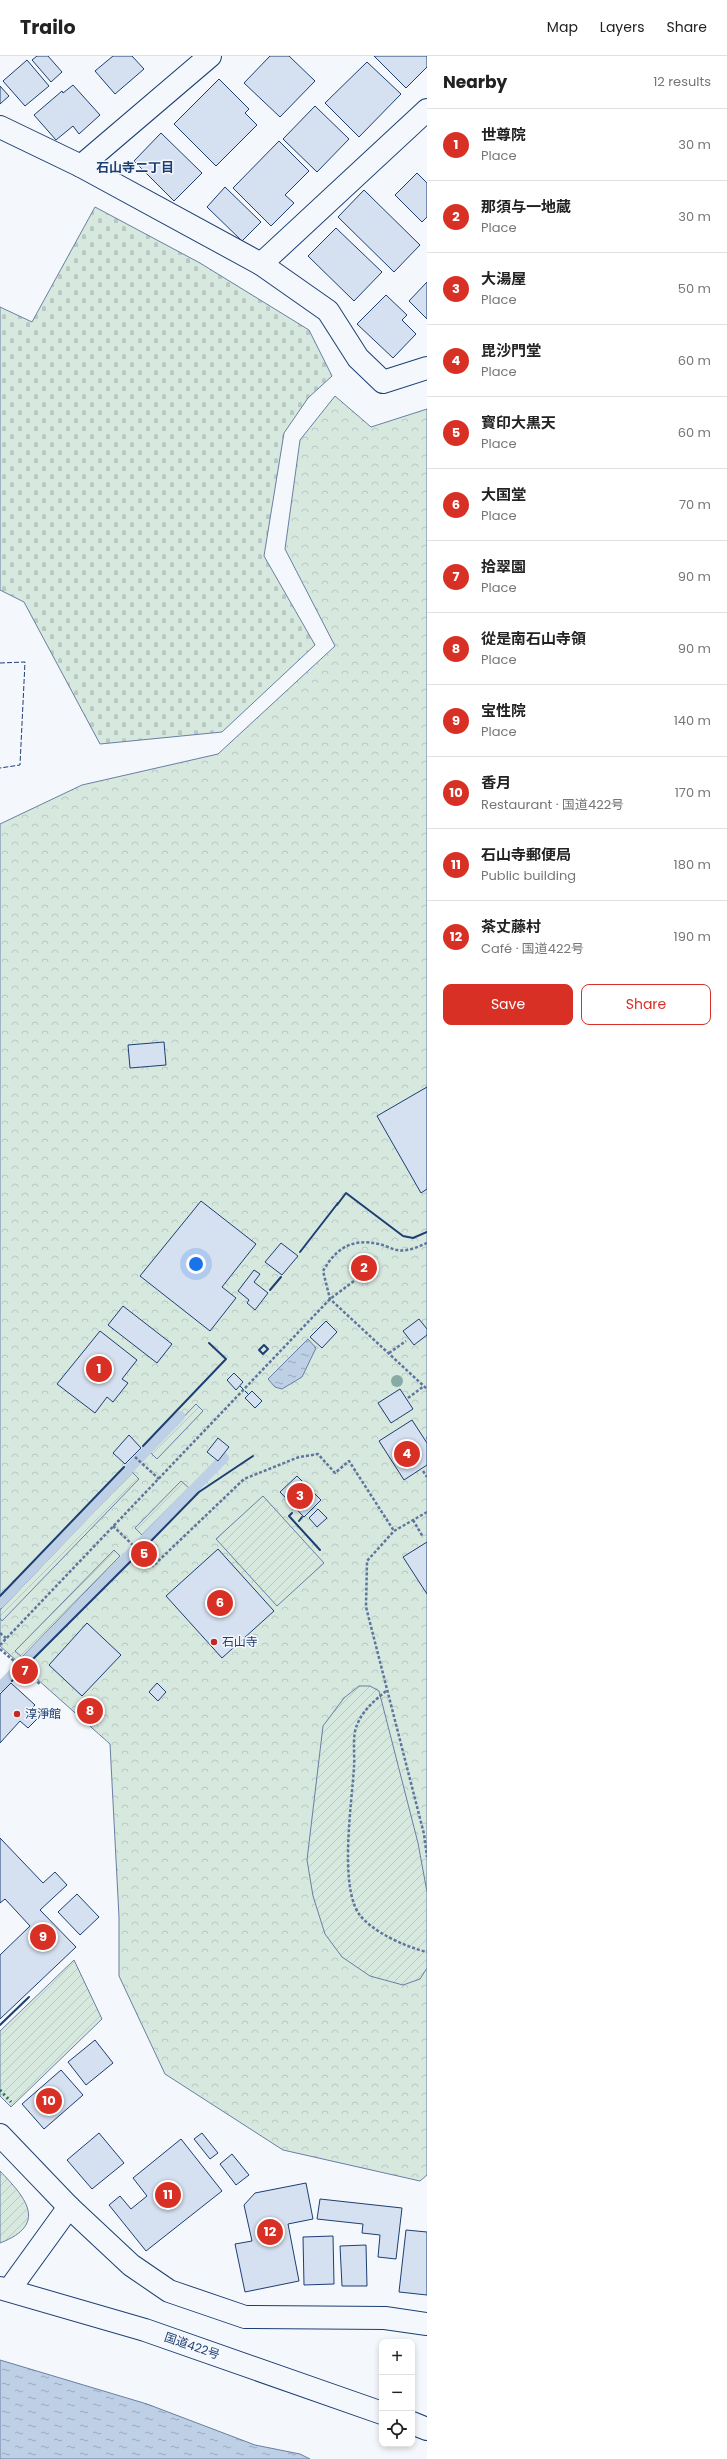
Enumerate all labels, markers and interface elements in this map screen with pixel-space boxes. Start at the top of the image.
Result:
text: Trailo [20,14,76,41]
text: Map [547,17,578,37]
text: Layers [600,17,644,37]
text: Share [666,17,707,37]
text: Nearby [443,70,507,94]
text: 12 results [653,72,711,91]
text: 世尊院 [481,124,526,145]
text: 1 [454,135,458,154]
text: 30 m [678,135,711,154]
text: Place [481,146,516,165]
district label: 石山寺二丁目 [96,158,174,177]
text: 那須与一地蔵 [481,196,571,217]
text: 2 [452,207,460,226]
text: 30 m [678,207,711,226]
text: Place [481,218,516,237]
text: 大湯屋 [481,268,526,289]
text: 3 [452,279,460,298]
text: 50 m [678,279,711,298]
text: Place [481,290,516,309]
text: 毘沙門堂 [481,340,541,361]
text: 4 [452,351,460,370]
text: 60 m [678,351,711,370]
text: Place [481,362,516,381]
text: 寳印大黒天 [481,412,556,433]
text: 5 [452,423,460,442]
text: 60 m [678,423,711,442]
text: Place [481,434,516,453]
text: 大国堂 [481,484,526,505]
text: 6 [452,495,460,514]
text: 70 m [679,495,711,514]
text: Place [481,506,516,525]
text: 拾翠園 [481,556,526,577]
text: 7 [453,567,459,586]
text: 90 m [678,567,711,586]
text: Place [481,578,516,597]
text: 從是南石山寺領 [481,628,586,649]
text: 8 [452,639,460,658]
text: 90 m [678,639,711,658]
text: Place [481,650,516,669]
text: 宝性院 [481,700,526,721]
text: 9 [452,711,460,730]
text: 140 m [674,711,711,730]
text: Place [481,722,516,741]
text: 香月 [481,772,511,793]
text: 10 [449,783,463,802]
text: 170 m [675,783,711,802]
text: Restaurant · 国道422号 [481,795,624,814]
text: 石山寺郵便局 [481,844,571,865]
text: 11 [451,855,461,874]
text: 180 m [674,855,711,874]
text: Public building [481,866,576,885]
text: 茶丈藤村 [481,916,541,937]
text: 12 [450,927,462,946]
text: 190 m [674,927,711,946]
text: Café · 国道422号 [481,939,584,958]
button: Save [443,984,573,1025]
button: Share [581,984,711,1025]
pin: 2 [351,1253,377,1283]
your location [186,1254,206,1274]
pin: 1 [86,1354,112,1384]
pin: 4 [394,1439,420,1469]
pin: 3 [287,1481,313,1511]
pin: 5 [131,1539,157,1569]
pin: 6 [207,1588,233,1618]
place label: 石山寺 [222,1633,258,1650]
marker: 石山寺 [209,1637,219,1647]
pin: 7 [12,1656,38,1686]
pin: 8 [77,1696,103,1726]
place label: 淳淨館 [25,1705,61,1722]
marker: 淳淨館 [12,1709,22,1719]
pin: 9 [30,1922,56,1952]
pin: 10 [36,2086,62,2116]
pin: 11 [155,2180,181,2210]
pin: 12 [257,2217,283,2247]
street label: 国道422号 [162,2328,222,2363]
map controls [379,2339,415,2447]
button: + [379,2339,415,2375]
button: − [379,2375,415,2411]
button: locate [379,2411,415,2447]

